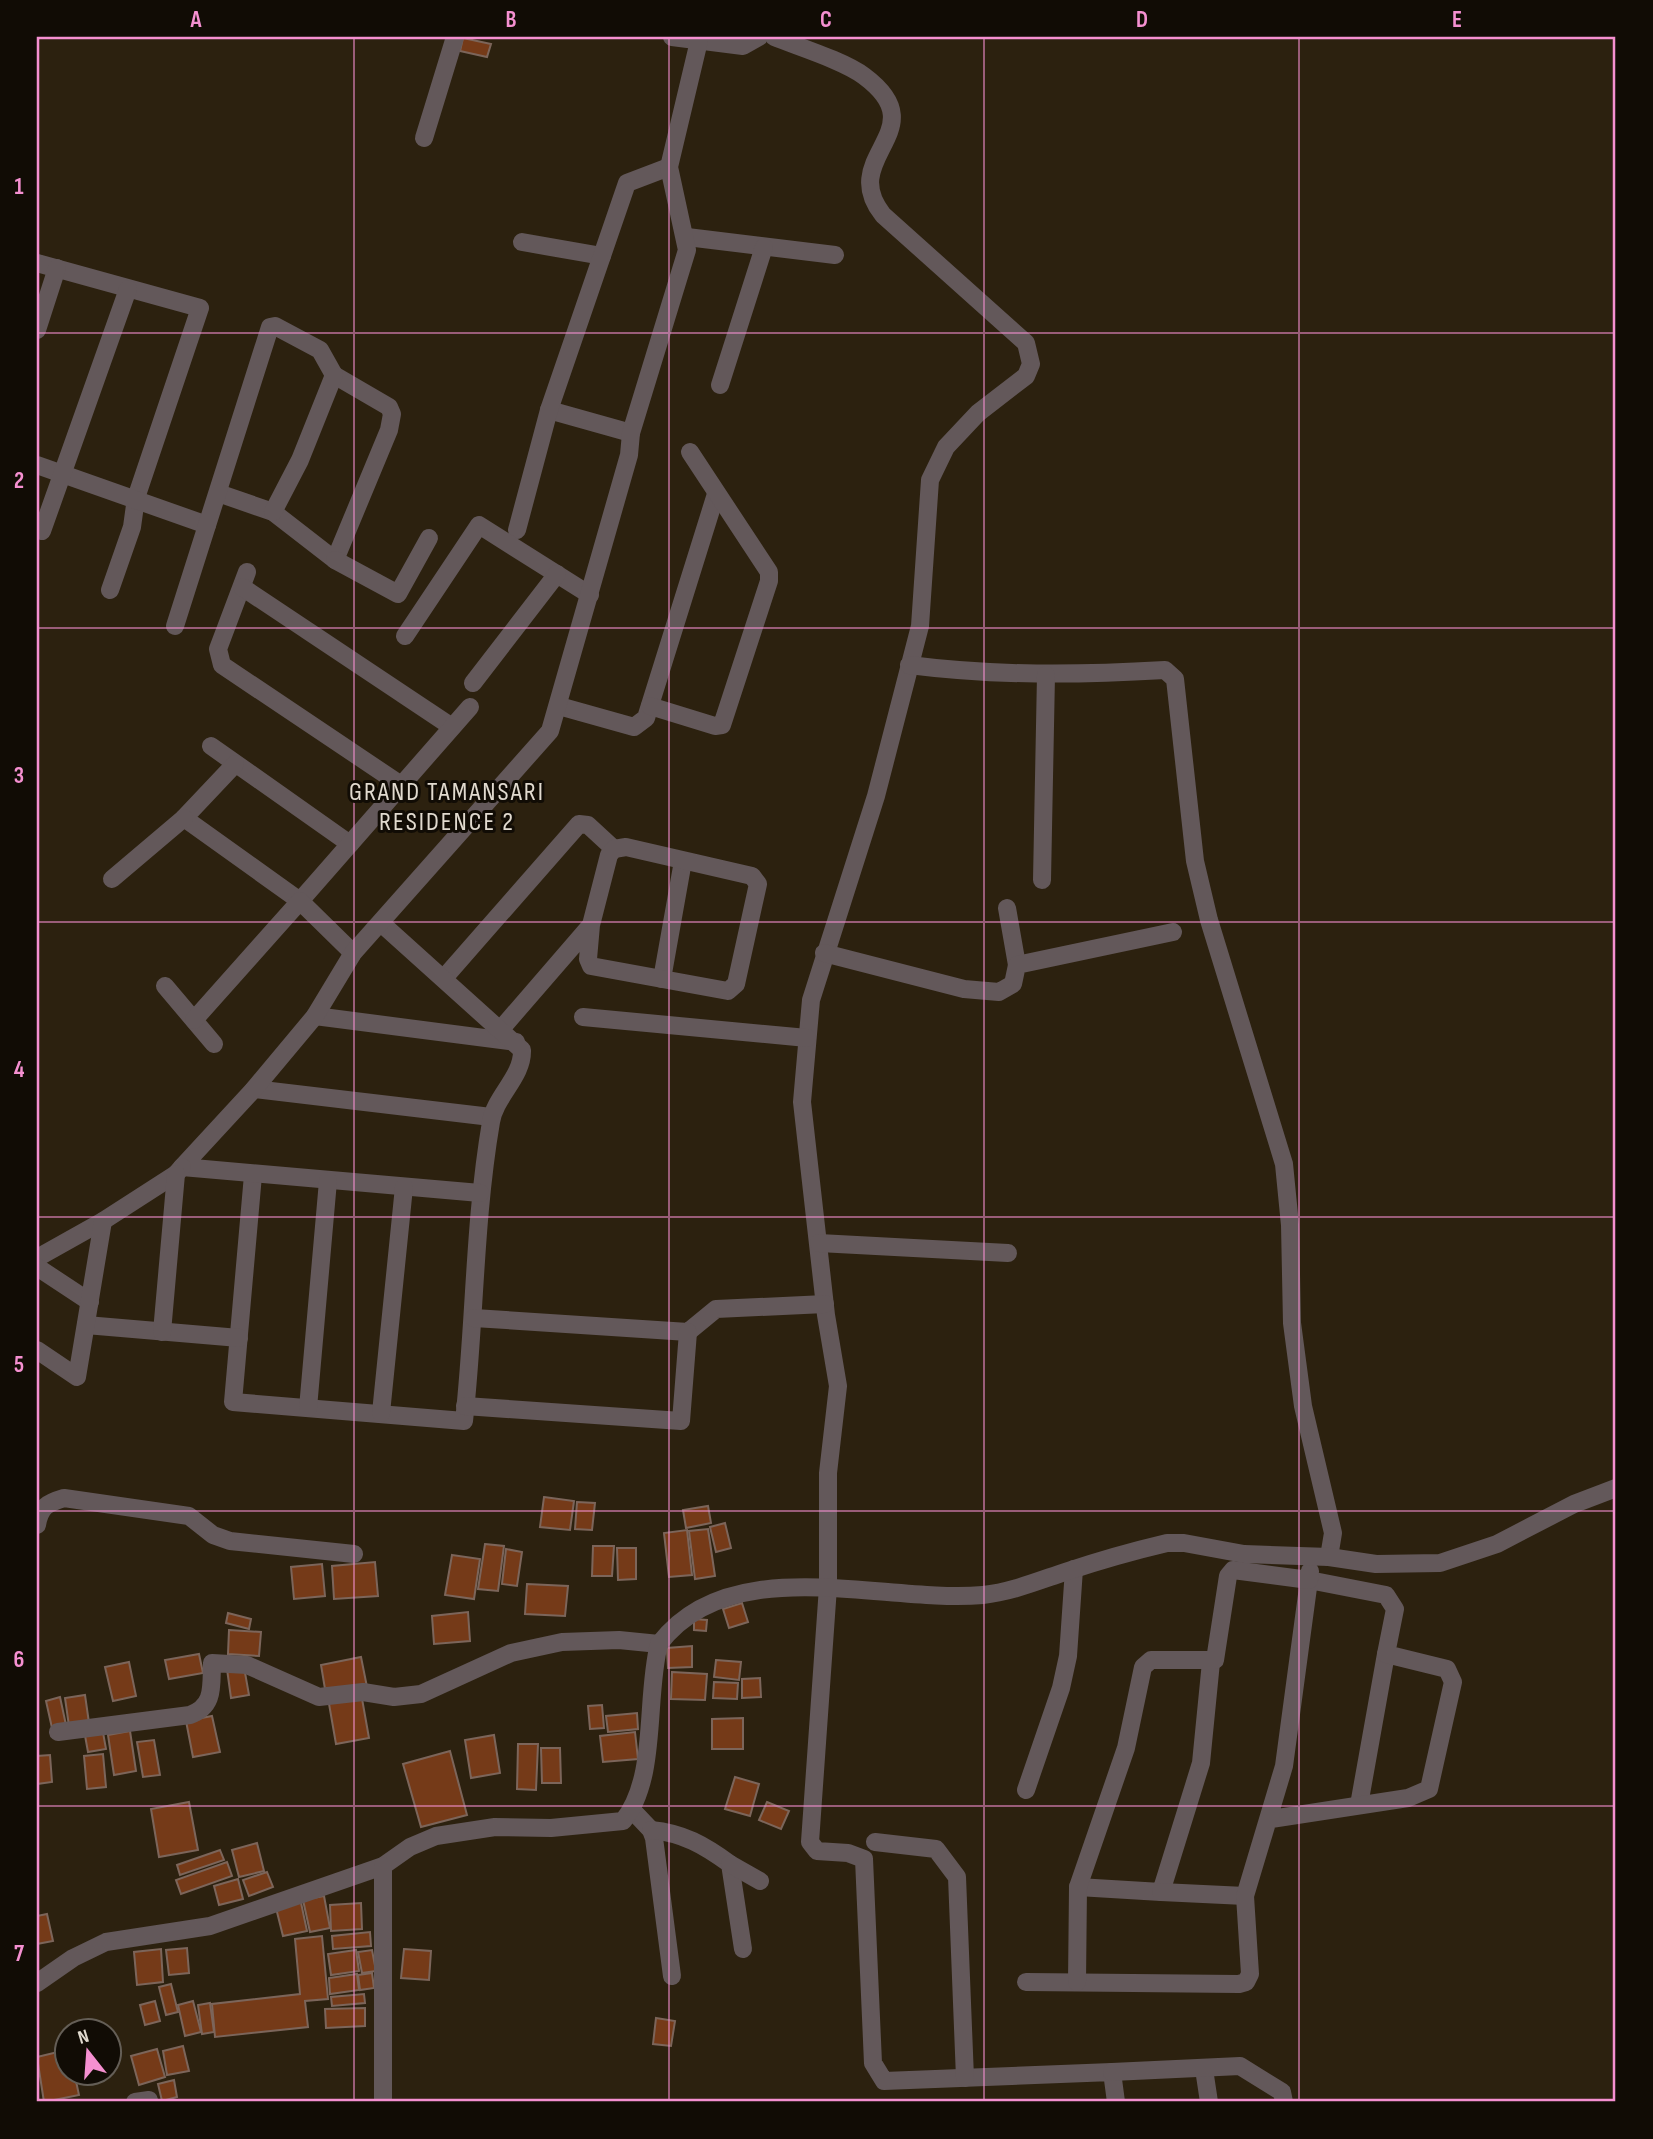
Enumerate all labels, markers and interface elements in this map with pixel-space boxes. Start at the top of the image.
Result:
text: A [190,6,203,34]
text: B [506,6,517,34]
text: C [820,6,832,34]
text: D [1136,6,1148,34]
text: E [1452,6,1462,34]
text: 1 [14,173,24,201]
text: 2 [14,467,24,495]
text: 3 [14,762,24,790]
district label: GRAND TAMANSARI RESIDENCE 2 [349,777,545,838]
text: 4 [14,1056,25,1084]
text: 5 [14,1351,24,1379]
text: 6 [14,1646,24,1674]
text: 7 [14,1940,24,1968]
north arrow [52,2016,122,2086]
text: N [75,2025,92,2050]

